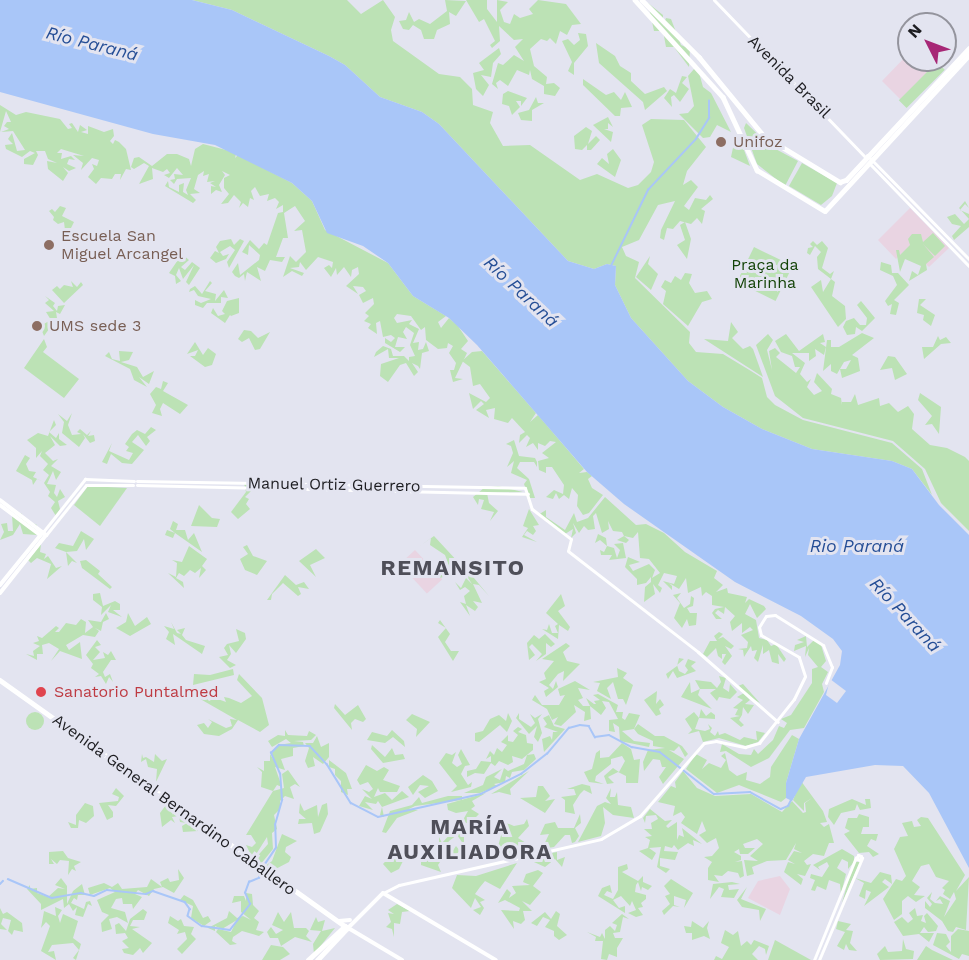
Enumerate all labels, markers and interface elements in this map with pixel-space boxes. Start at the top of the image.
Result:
north arrow [897,12,957,72]
text: N [904,20,926,42]
water label: Río Paraná [44,22,140,66]
street label: Avenida Brasil [743,31,835,123]
place label: Unifoz [733,132,782,152]
marker: Unifoz [714,135,728,149]
place label: Escuela San Miguel Arcangel [61,226,184,264]
marker: Escuela San Miguel Arcangel [42,238,56,252]
water label: Río Paraná [479,252,563,332]
park label: Praça da Marinha [731,255,799,293]
place label: UMS sede 3 [49,316,141,336]
marker: UMS sede 3 [30,319,44,333]
street label: Manuel Ortiz Guerrero [247,474,421,496]
water label: Rio Paraná [810,535,904,557]
district label: REMANSITO [381,555,525,581]
water label: Río Paraná [865,573,945,657]
place label: Sanatorio Puntalmed [54,682,219,702]
marker: Sanatorio Puntalmed [32,683,50,701]
street label: Avenida General Bernardino Caballero [48,710,300,900]
district label: MARÍA AUXILIADORA [387,813,553,864]

